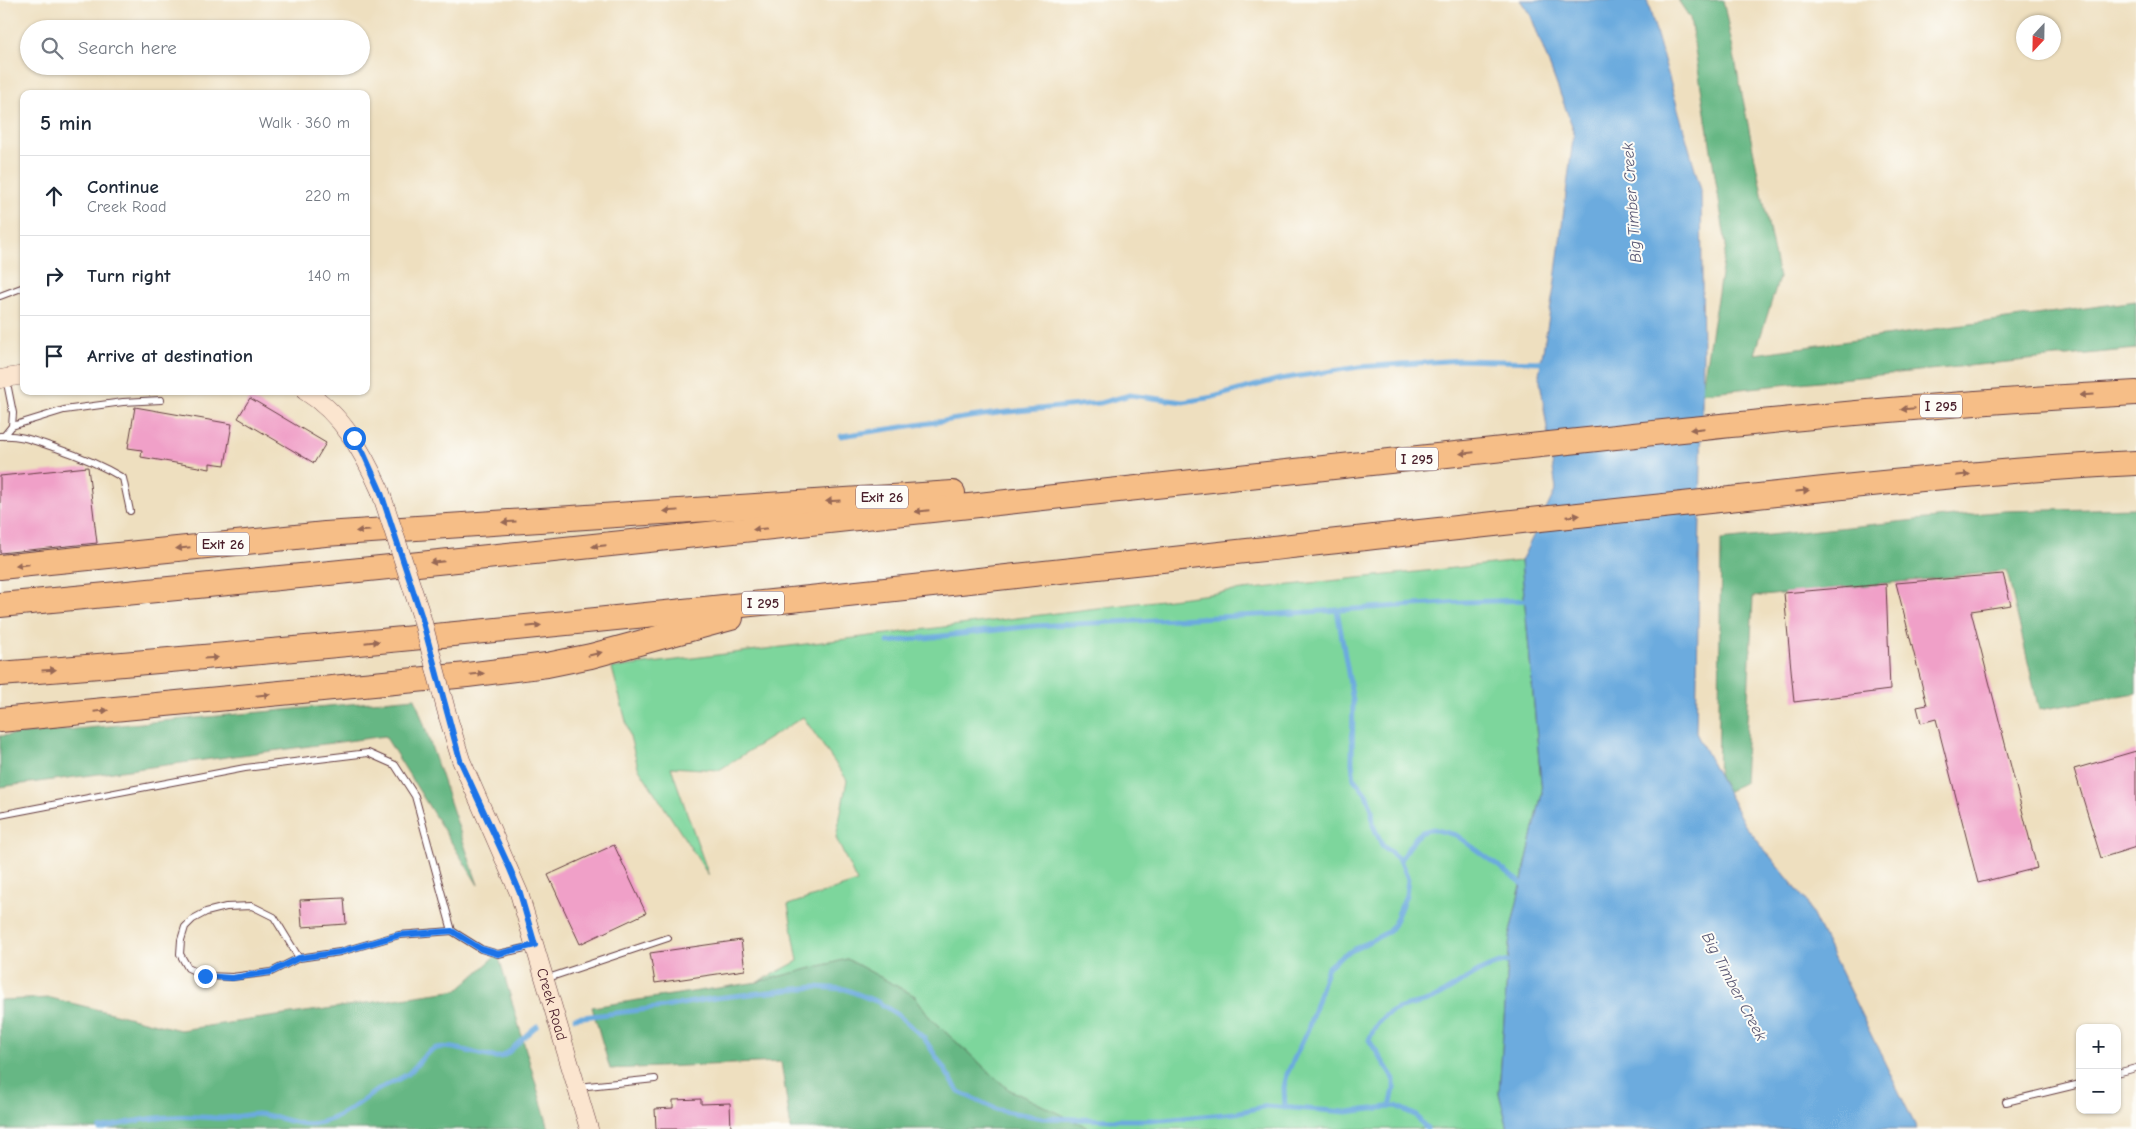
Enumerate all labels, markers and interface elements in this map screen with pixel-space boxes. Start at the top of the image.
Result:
north arrow [2016,15,2061,60]
search box [20,20,370,75]
icon: search [38,34,66,62]
text: Search here [78,37,177,59]
text: 5 min [40,111,92,135]
text: Walk · 360 m [259,114,350,132]
water label: Big Timber Creek [1619,142,1645,264]
text: Continue [87,176,159,198]
icon: ahead [40,182,68,210]
text: 220 m [305,187,350,205]
text: Creek Road [87,198,167,216]
icon: right [40,262,68,290]
text: Turn right [87,265,171,287]
text: 140 m [308,267,350,285]
icon: arrive [40,342,68,370]
text: Arrive at destination [87,345,253,367]
one-way arrow [2079,391,2095,399]
road number: I 295 [1920,394,1962,418]
one-way arrow [1900,406,1916,414]
one-way arrow [1689,425,1705,433]
route start [343,427,366,450]
road number: I 295 [1396,448,1438,470]
one-way arrow [1459,449,1475,457]
one-way arrow [1956,471,1972,479]
road number: Exit 26 [856,486,908,508]
one-way arrow [1794,487,1810,495]
one-way arrow [825,497,841,505]
one-way arrow [663,507,679,515]
one-way arrow [914,507,930,515]
one-way arrow [1565,511,1581,519]
one-way arrow [501,518,517,526]
one-way arrow [752,525,768,533]
one-way arrow [354,528,370,536]
road number: Exit 26 [197,532,249,556]
one-way arrow [591,542,607,550]
one-way arrow [175,545,191,553]
one-way arrow [429,559,445,567]
one-way arrow [13,561,29,569]
road number: I 295 [742,592,784,614]
one-way arrow [526,622,542,630]
one-way arrow [365,638,381,646]
one-way arrow [587,650,602,658]
one-way arrow [203,653,219,661]
one-way arrow [41,666,57,674]
one-way arrow [469,669,485,677]
one-way arrow [255,691,271,699]
one-way arrow [93,707,109,715]
water label: Big Timber Creek [1698,929,1770,1044]
route end [194,965,217,988]
street label: Creek Road [533,966,571,1043]
map controls [2076,1024,2121,1114]
button: + [2076,1024,2121,1069]
button: − [2076,1069,2121,1114]

